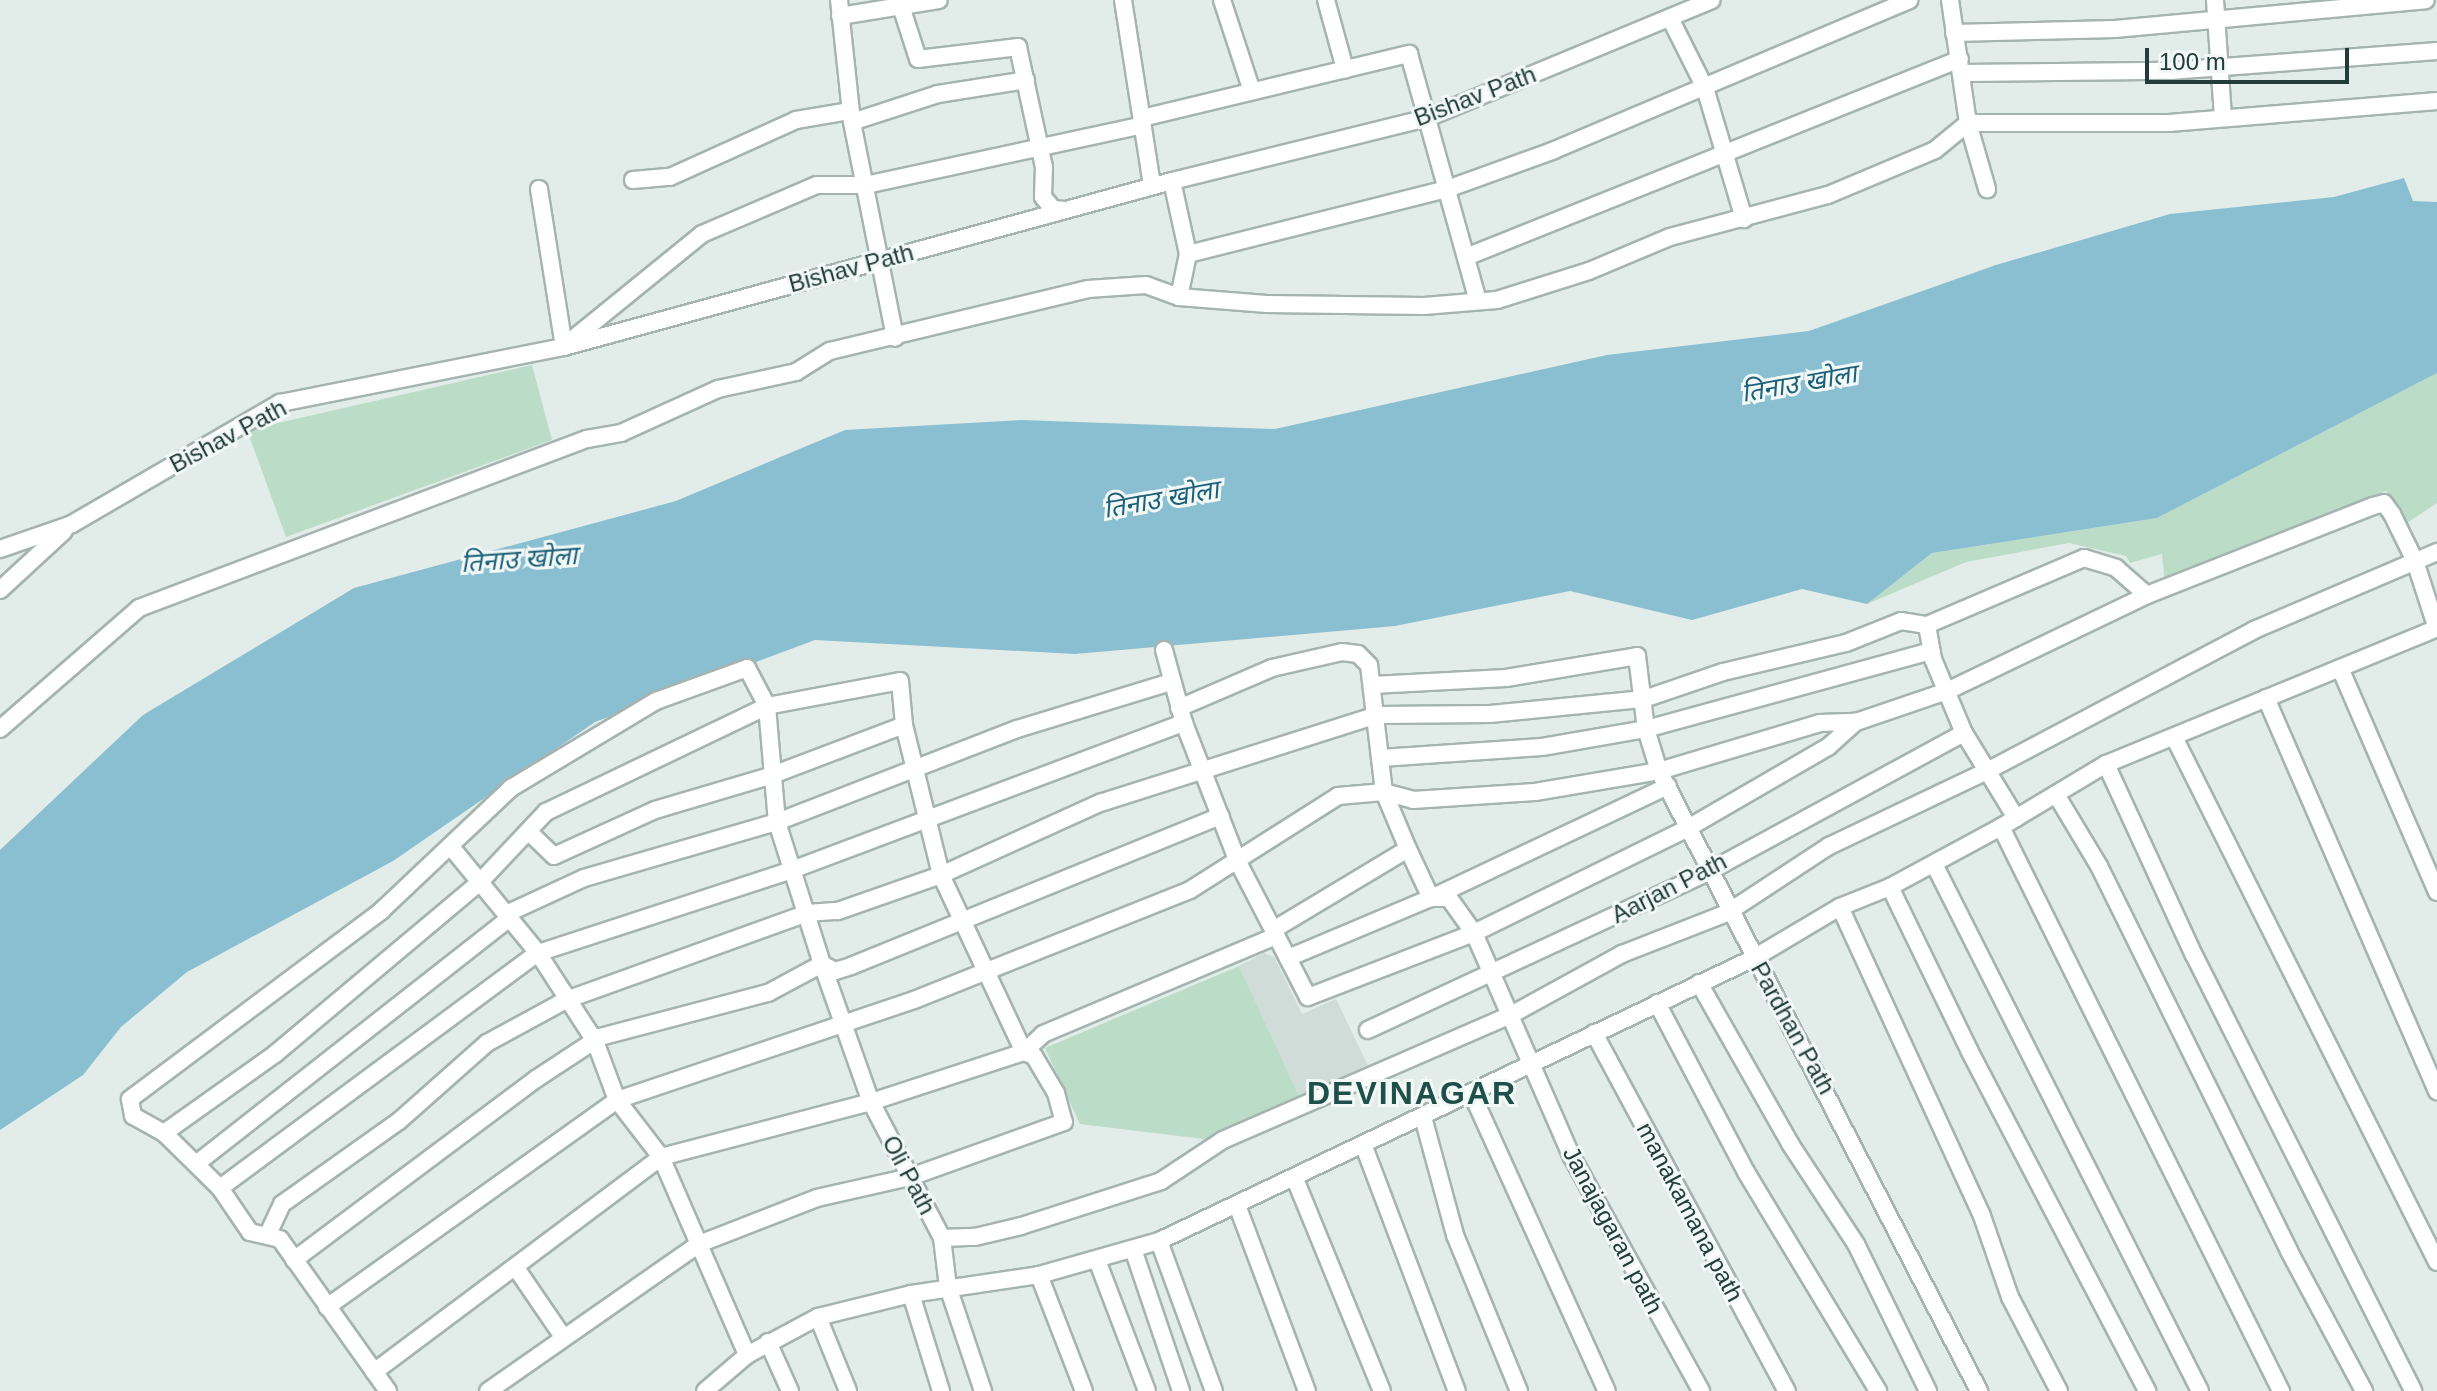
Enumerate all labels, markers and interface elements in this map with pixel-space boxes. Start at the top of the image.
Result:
scale bar [2149,32,2353,82]
text: 100 m [2159,48,2226,75]
street label: Bishav Path [1410,60,1540,132]
street label: Bishav Path [785,238,917,298]
water label: तिनाउ खोला [1739,359,1859,409]
street label: Bishav Path [165,393,291,479]
water label: तिनाउ खोला [1101,475,1221,525]
water label: तिनाउ खोला [460,540,578,580]
street label: Aarjan Path [1607,847,1731,929]
street label: Pardhan Path [1745,957,1841,1099]
district label: DEVINAGAR [1307,1074,1517,1112]
street label: manakamana path [1631,1117,1749,1307]
street label: Oli Path [876,1131,942,1219]
street label: Janajagaran path [1557,1141,1669,1319]

